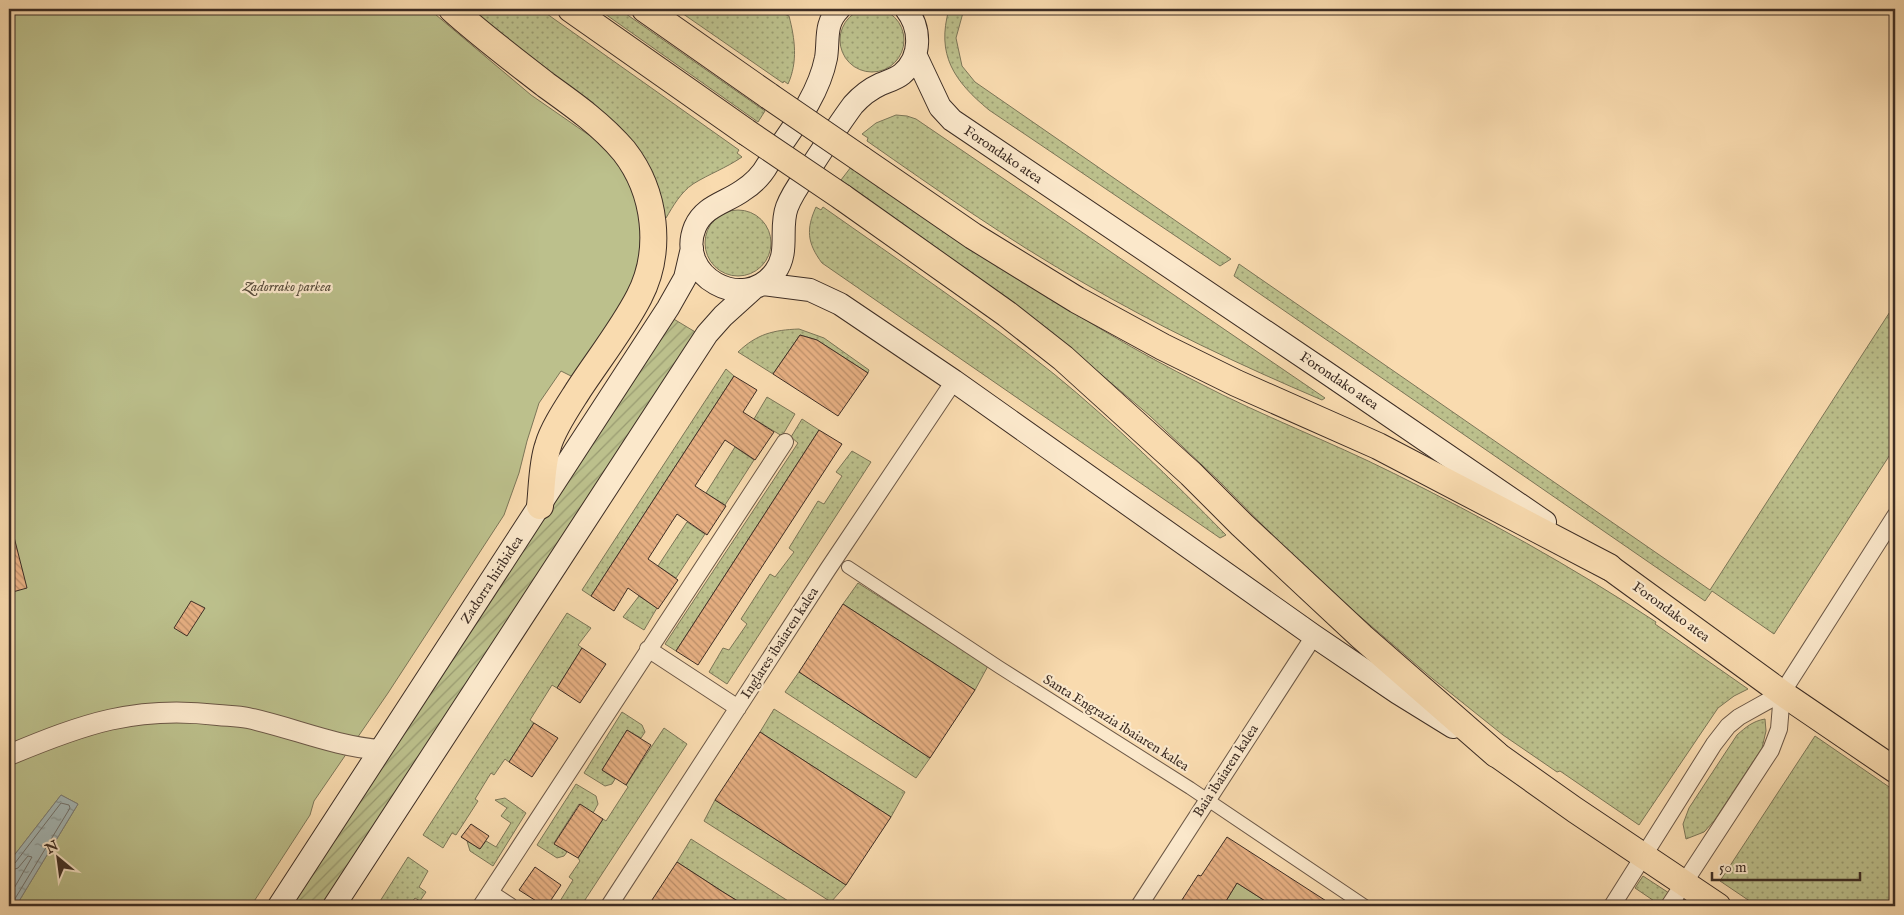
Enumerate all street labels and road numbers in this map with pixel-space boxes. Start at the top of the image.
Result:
street label: Forondako atea [960,122,1047,188]
street label: Forondako atea [1296,348,1383,414]
street label: Zadorra hiribidea [457,532,528,627]
street label: Forondako atea [1629,578,1714,647]
street label: Inglares ibaiaren kalea [737,583,823,702]
street label: Santa Engrazia ibaiaren kalea [1040,671,1193,776]
street label: Baia ibaiaren kalea [1189,720,1263,821]

